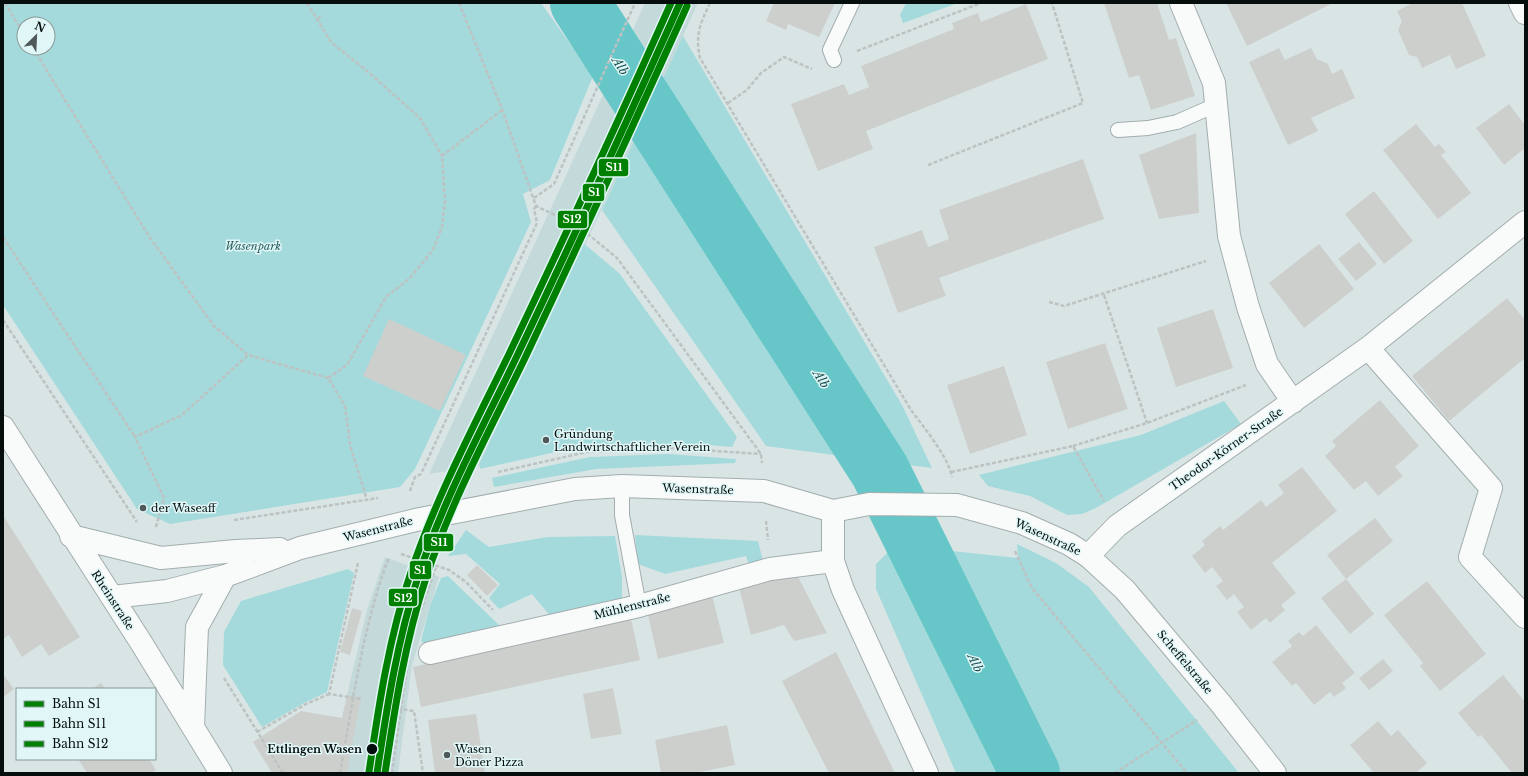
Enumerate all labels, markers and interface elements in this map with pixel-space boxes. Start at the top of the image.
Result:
north arrow [16,16,56,56]
text: N [32,18,48,36]
water label: Alb [608,52,632,78]
line badge: S11 [598,158,629,177]
text: S11 [606,160,623,174]
line badge: S1 [582,183,605,202]
text: S1 [588,185,600,199]
line badge: S12 [557,210,588,229]
text: S12 [562,212,582,226]
park label: Wasenpark [225,239,281,253]
water label: Alb [809,365,833,391]
street label: Theodor-Körner-Straße [1167,404,1285,494]
place label: Gründung Landwirtschaftlicher Verein [554,427,711,454]
marker: Gründung Landwirtschaftlicher Verein [541,435,551,445]
street label: Wasenstraße [661,481,734,497]
place label: der Waseaff [151,501,218,515]
marker: der Waseaff [138,503,148,513]
street label: Wasenstraße [341,514,414,545]
street label: Wasenstraße [1012,515,1083,558]
line badge: S11 [423,533,454,552]
text: S11 [431,535,448,549]
line badge: S1 [409,560,432,580]
text: S1 [414,563,426,577]
street label: Rheinstraße [89,568,137,632]
line badge: S12 [388,588,418,607]
street label: Mühlenstraße [592,590,672,622]
text: S12 [393,591,413,605]
street label: Scheffelstraße [1154,627,1216,697]
water label: Alb [964,649,986,675]
legend [16,688,156,760]
text: Bahn S1 [52,696,101,711]
text: Bahn S11 [52,716,106,731]
text: Bahn S12 [52,736,108,751]
place label: Ettlingen Wasen [267,742,362,756]
marker: Ettlingen Wasen [365,742,379,756]
place label: Wasen Döner Pizza [454,742,524,769]
marker: Wasen Döner Pizza [442,750,452,760]

